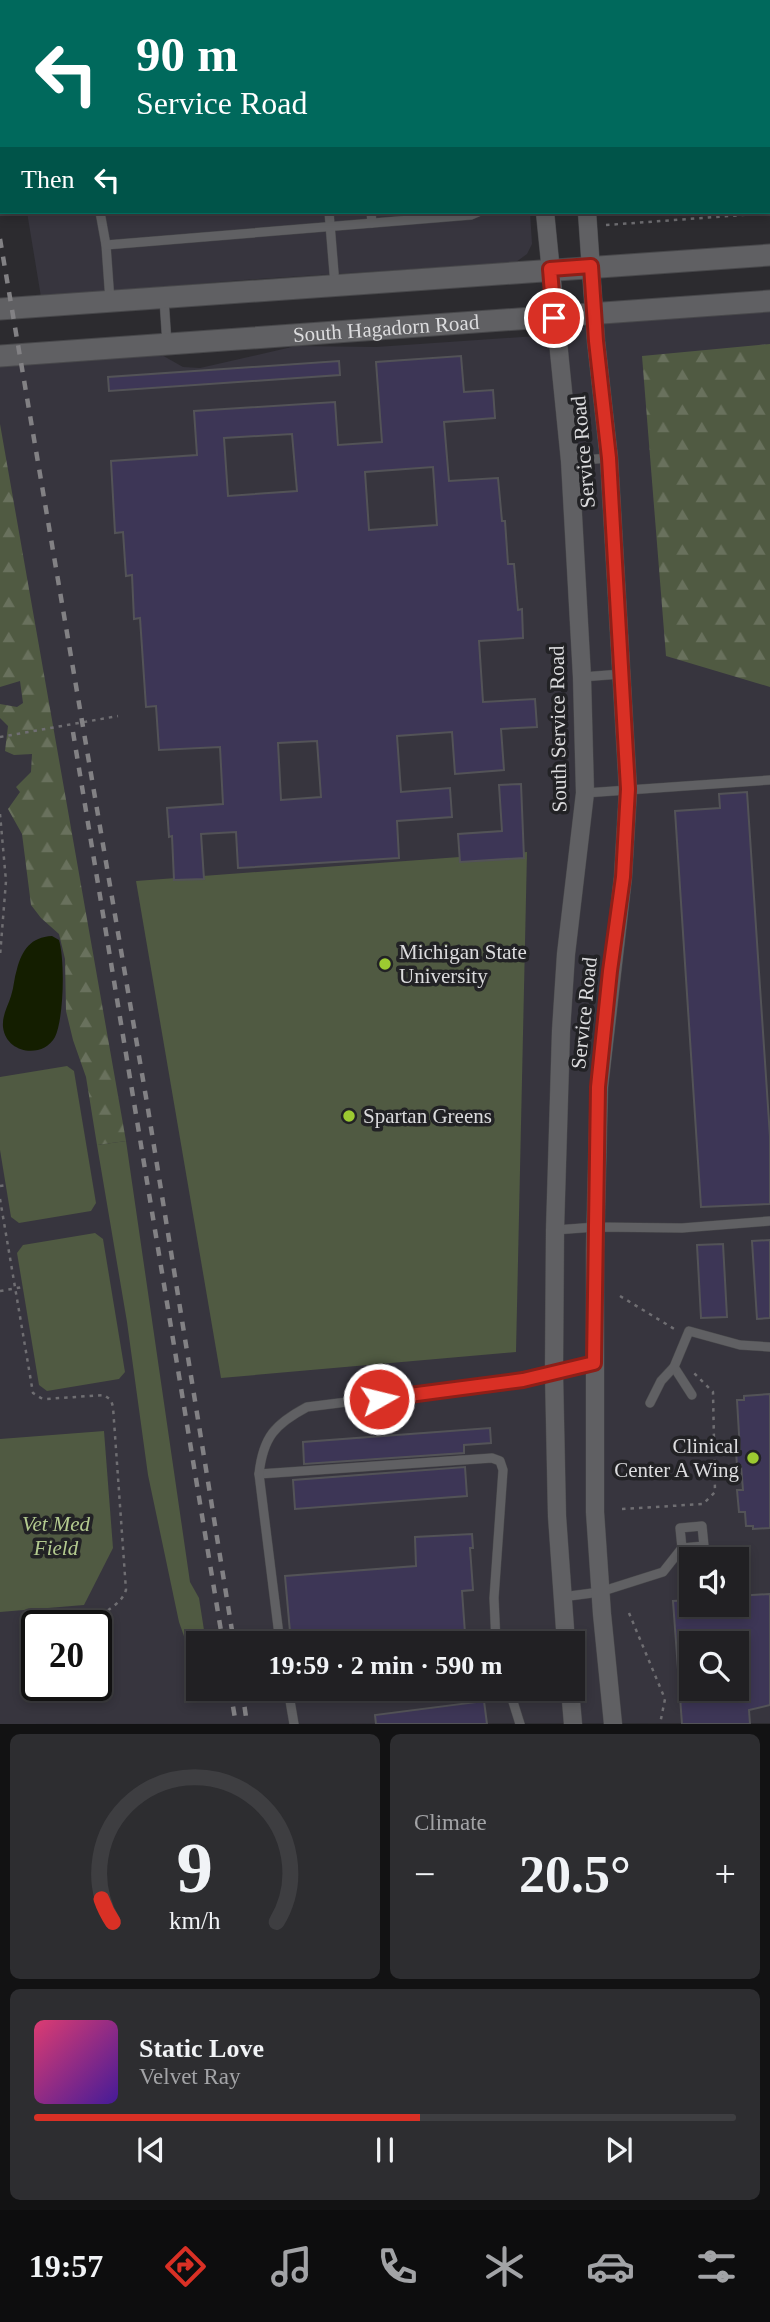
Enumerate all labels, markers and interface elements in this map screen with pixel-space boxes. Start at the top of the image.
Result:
text: 90 m [136,27,238,82]
icon: left [21,28,112,119]
text: Service Road [136,85,308,121]
icon: left [88,161,126,199]
text: Then [21,165,74,194]
pin [524,288,584,348]
icon: arrive [535,299,573,337]
street label: South Hagadorn Road [292,310,480,347]
street label: Service Road [566,394,600,509]
street label: South Service Road [545,645,571,813]
place label: Michigan State University [399,940,527,988]
street label: Service Road [566,955,602,1070]
marker: Michigan State University [377,956,393,972]
place label: Spartan Greens [363,1104,492,1128]
marker: Spartan Greens [341,1108,357,1124]
position arrow [342,1362,416,1436]
place label: Clinical Center A Wing [614,1434,739,1482]
marker: Clinical Center A Wing [745,1450,761,1466]
park label: Vet Med Field [22,1512,91,1560]
map controls [679,1547,749,1701]
button: sound [679,1547,749,1617]
speed limit sign: 20 [21,1610,112,1701]
button: search [679,1631,749,1701]
text: 19:59 · 2 min · 590 m [269,1651,503,1680]
text: Climate [414,1810,487,1835]
text: 9 [177,1828,213,1909]
text: 20.5° [519,1846,631,1903]
text: − [414,1853,435,1895]
text: + [715,1853,736,1895]
text: km/h [169,1907,221,1934]
text: Static Love [139,2034,264,2063]
text: Velvet Ray [139,2064,241,2089]
icon: previous [132,2131,170,2169]
icon: pause [366,2131,404,2169]
icon: next [600,2131,638,2169]
icon: directions [161,2242,210,2291]
icon: music [267,2242,316,2291]
icon: phone [373,2242,422,2291]
icon: climate [480,2242,529,2291]
icon: car [586,2242,635,2291]
icon: filters [692,2242,741,2291]
text: 19:57 [29,2248,103,2284]

